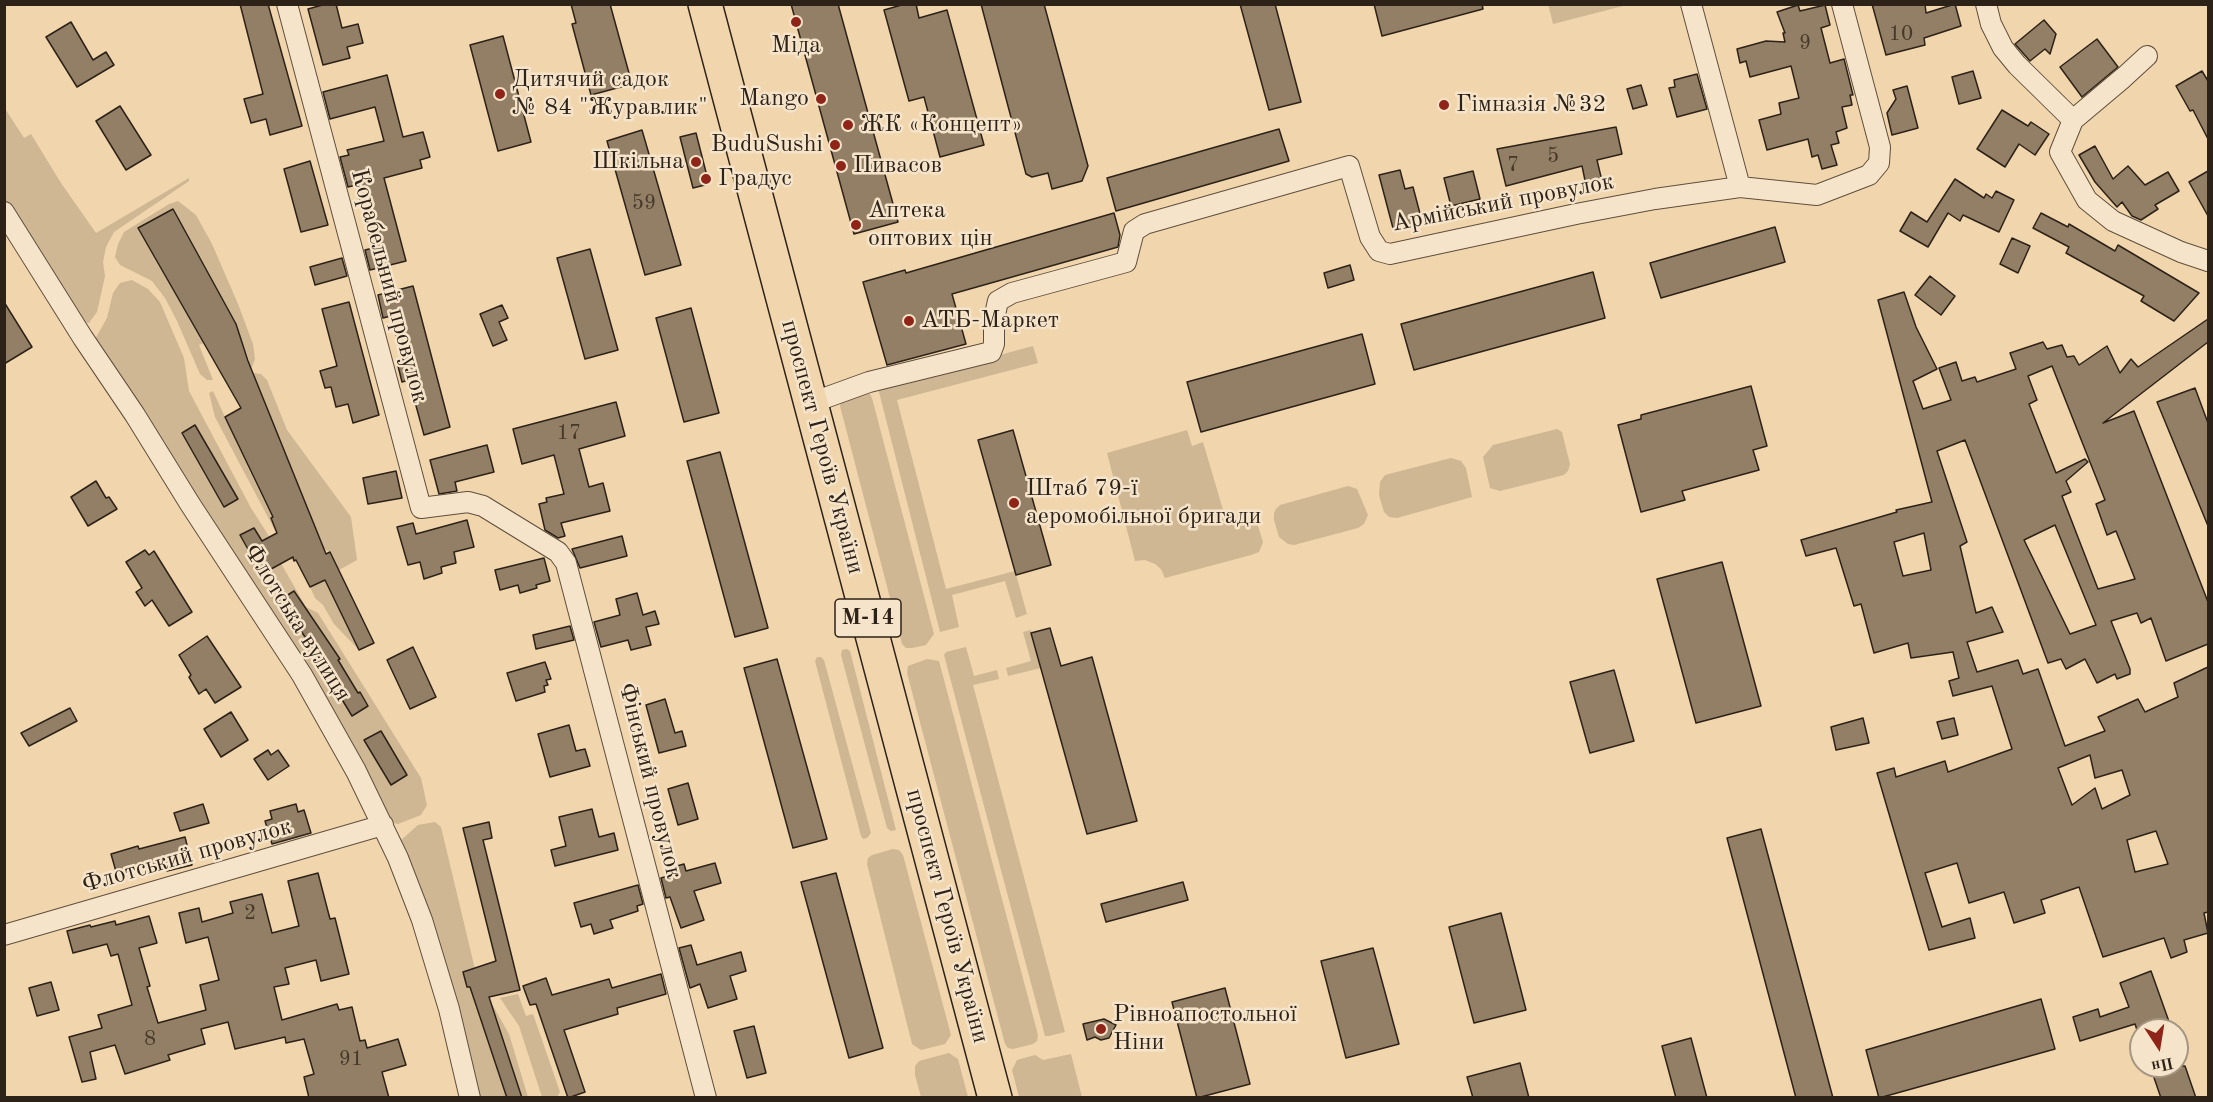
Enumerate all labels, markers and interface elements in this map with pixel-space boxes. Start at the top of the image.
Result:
marker: Міда [789,15,803,29]
house number: 10 [1889,21,1913,47]
house number: 9 [1799,30,1811,56]
place label: Міда [771,32,821,60]
place label: Дитячий садок № 84 "Журавлик" [512,66,708,122]
place label: Mango [739,85,809,113]
marker: Дитячий садок № 84 "Журавлик" [493,87,507,101]
place label: Гімназія №32 [1456,91,1606,119]
marker: Mango [814,92,828,106]
marker: Гімназія №32 [1437,98,1451,112]
place label: ЖК «Концепт» [860,111,1023,139]
marker: ЖК «Концепт» [841,118,855,132]
place label: BuduSushi [711,131,823,159]
marker: BuduSushi [828,138,842,152]
house number: 5 [1547,143,1559,169]
place label: Шкільна [592,148,684,176]
place label: Пивасов [853,152,942,180]
house number: 7 [1507,152,1519,178]
marker: Шкільна [689,155,703,169]
marker: Пивасов [834,159,848,173]
place label: Градус [718,165,792,193]
street label: Корабельний провулок [344,166,434,406]
street label: Армійський провулок [1390,167,1616,239]
marker: Градус [699,172,713,186]
house number: 59 [632,190,656,216]
place label: Аптека оптових цін [868,197,993,253]
marker: Аптека оптових цін [849,218,863,232]
place label: АТБ-Маркет [921,307,1059,335]
marker: АТБ-Маркет [902,314,916,328]
street label: проспект Героїв України [774,317,870,577]
house number: 17 [557,420,581,446]
place label: Штаб 79-ї аеромобільної бригади [1026,475,1261,531]
marker: Штаб 79-ї аеромобільної бригади [1007,496,1021,510]
street label: Флотська вулиця [237,539,357,707]
road number: М-14 [835,599,901,637]
street label: Фінський провулок [612,680,688,882]
street label: проспект Героїв України [899,786,995,1046]
street label: Флотський провулок [79,812,295,900]
house number: 2 [244,900,256,926]
place label: Рівноапостольної Ніни [1113,1001,1297,1057]
north arrow [2129,1018,2189,1078]
marker: Рівноапостольної Ніни [1094,1022,1108,1036]
house number: 8 [144,1026,156,1052]
house number: 91 [339,1046,363,1072]
text: Пн [2150,1054,2175,1074]

